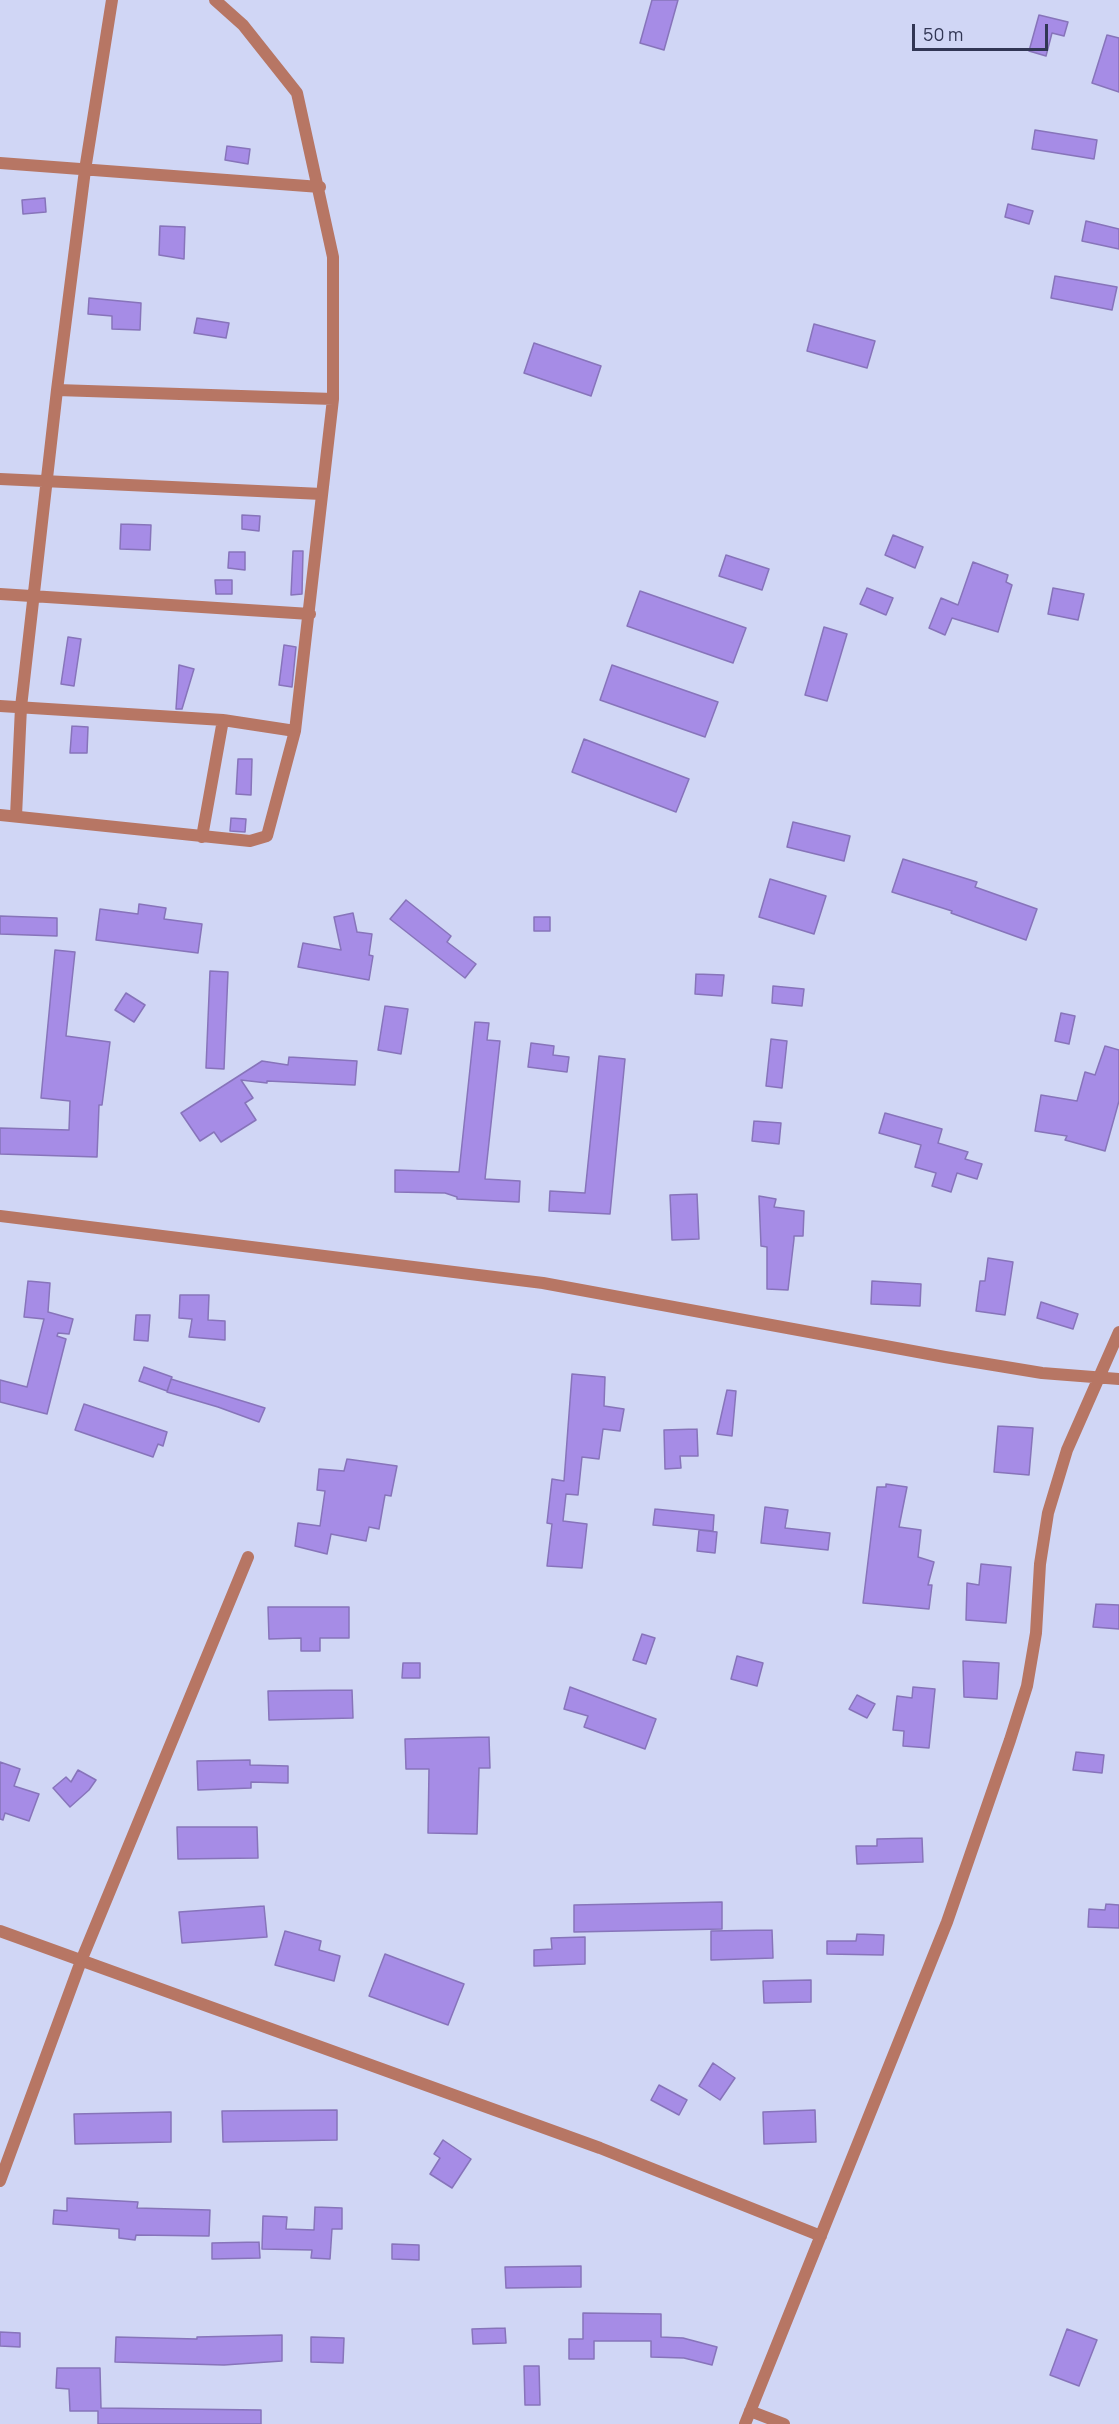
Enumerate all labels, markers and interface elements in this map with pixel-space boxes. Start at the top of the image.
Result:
scale bar [915,12,1052,50]
text: 50 m [923,22,963,46]

